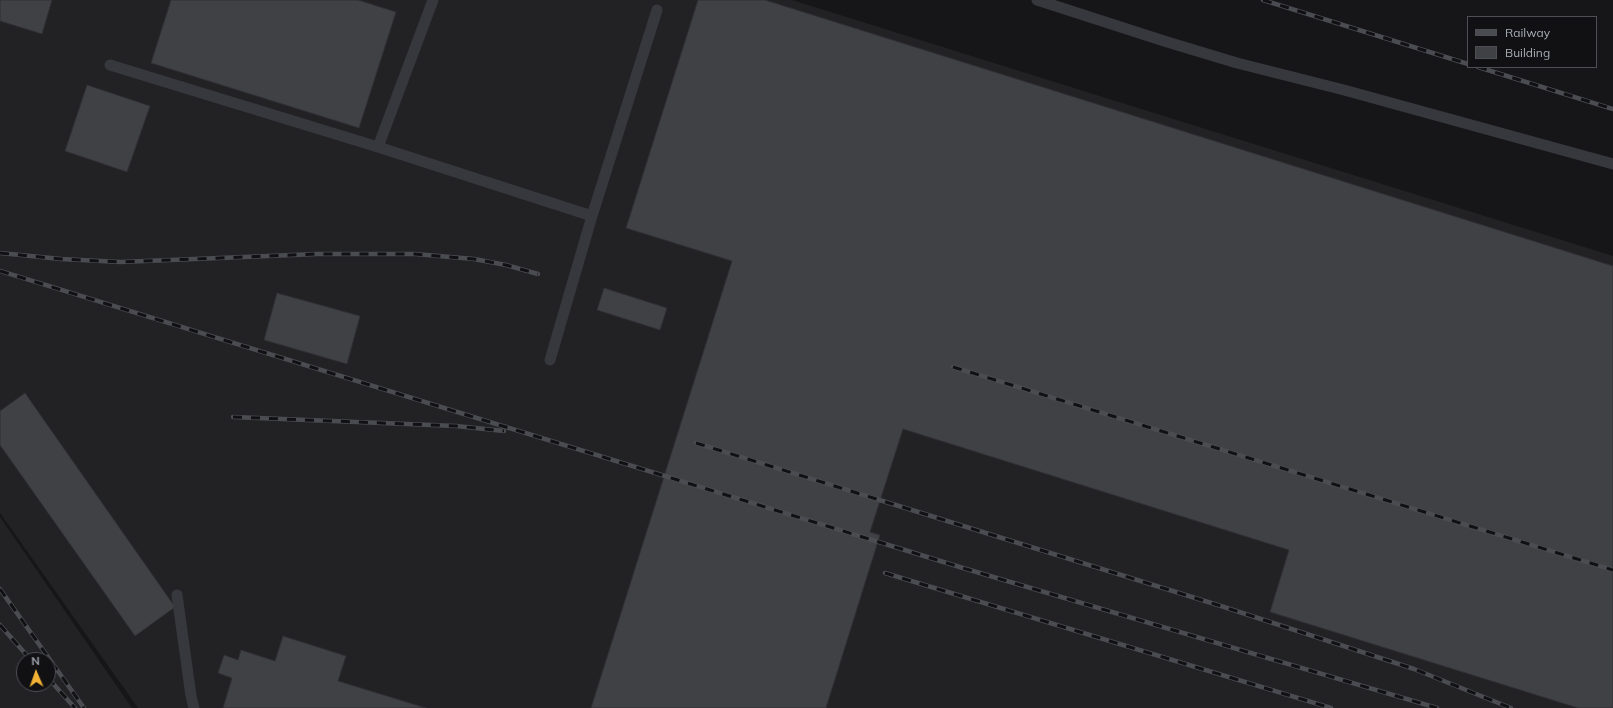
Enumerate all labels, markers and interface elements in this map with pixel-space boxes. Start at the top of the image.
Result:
legend [1467,16,1597,68]
text: Railway [1505,25,1550,40]
text: Building [1505,45,1550,60]
north arrow [16,652,56,692]
text: N [31,654,40,668]

